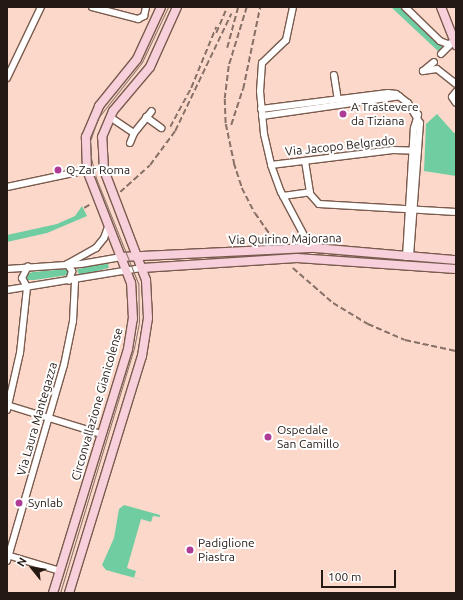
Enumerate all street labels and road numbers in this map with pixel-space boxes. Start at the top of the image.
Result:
street label: Via Jacopo Belgrado [284,133,396,159]
street label: Via Quirino Majorana [228,231,342,247]
street label: Circonvallazione Gianicolense [68,326,126,482]
street label: Via Laura Mantegazza [14,361,60,477]

